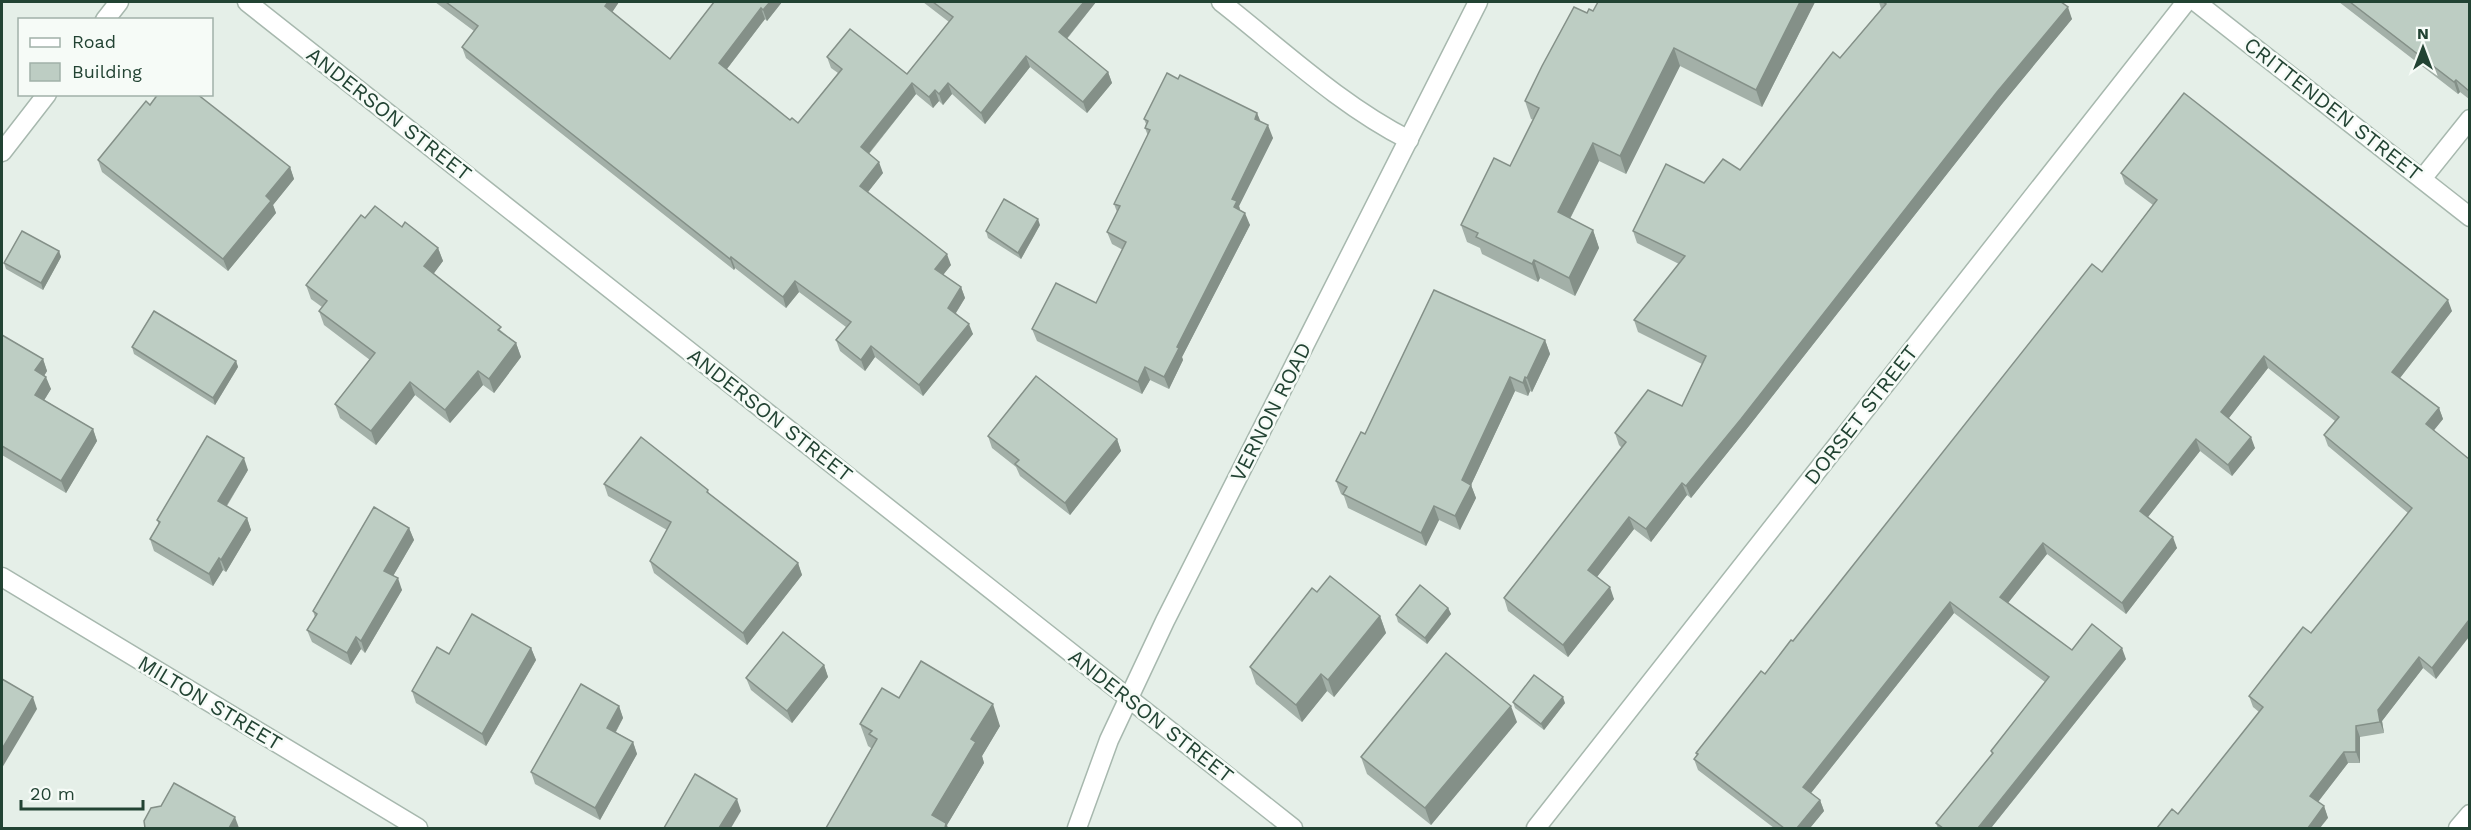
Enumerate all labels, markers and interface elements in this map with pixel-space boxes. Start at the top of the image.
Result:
legend [18,18,213,96]
north arrow [2393,18,2453,78]
text: Road [72,31,116,52]
street label: CRITTENDEN STREET [2239,32,2427,186]
street label: ANDERSON STREET [302,41,477,186]
text: Building [72,61,142,82]
street label: VERNON ROAD [1225,338,1316,486]
street label: DORSET STREET [1798,340,1923,489]
street label: ANDERSON STREET [683,342,858,487]
street label: ANDERSON STREET [1064,643,1239,788]
street label: MILTON STREET [134,650,287,756]
scale bar [21,773,142,811]
text: 20 m [30,783,75,804]

